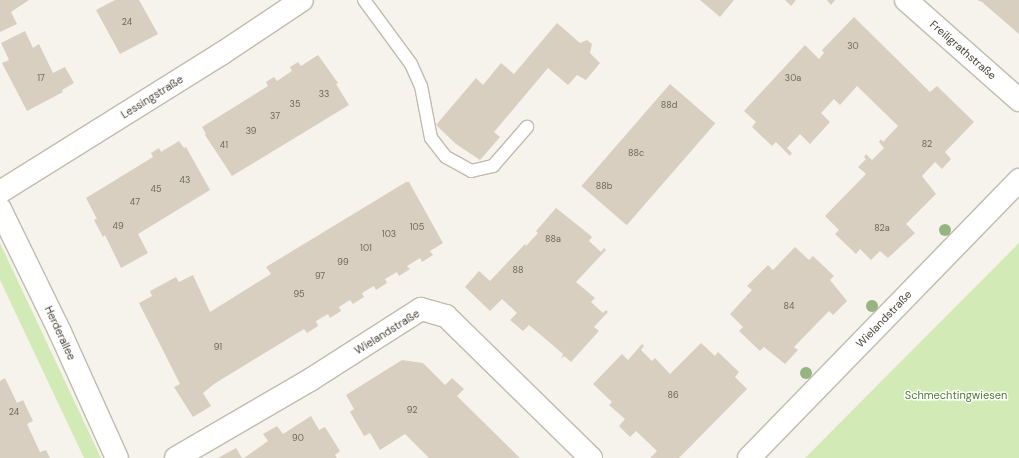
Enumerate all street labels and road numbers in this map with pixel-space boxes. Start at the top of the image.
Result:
street label: Freiligrathstraße [927,18,999,82]
street label: Lessingstraße [118,73,186,121]
street label: Wielandstraße [853,288,915,350]
street label: Herderallee [42,304,78,362]
street label: Wielandstraße [352,307,422,357]

